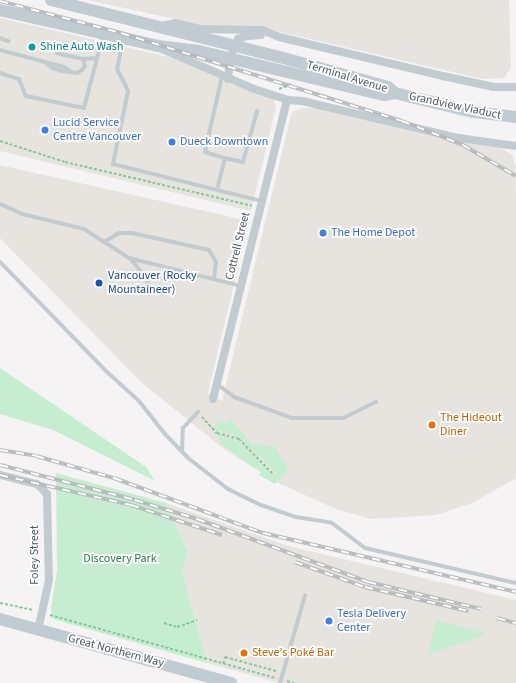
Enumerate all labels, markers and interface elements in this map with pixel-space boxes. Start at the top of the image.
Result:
place label: Shine Auto Wash [40,40,123,54]
marker: Shine Auto Wash [27,42,37,52]
street label: Terminal Avenue [305,58,389,96]
street label: Grandview Viaduct [408,89,502,123]
place label: Lucid Service Centre Vancouver [53,116,141,144]
marker: Lucid Service Centre Vancouver [40,125,50,135]
place label: Dueck Downtown [180,135,268,149]
marker: Dueck Downtown [167,137,177,147]
street label: Cottrell Street [223,210,253,282]
place label: The Home Depot [331,226,415,240]
marker: The Home Depot [318,228,328,238]
place label: Vancouver (Rocky Mountaineer) [108,269,197,297]
marker: Vancouver (Rocky Mountaineer) [93,277,105,289]
place label: The Hideout Diner [440,411,502,439]
marker: The Hideout Diner [427,420,437,430]
street label: Foley Street [28,525,42,585]
park label: Discovery Park [83,552,157,566]
place label: Tesla Delivery Center [337,607,406,635]
marker: Tesla Delivery Center [324,616,334,626]
street label: Great Northern Way [67,631,165,671]
place label: Steve's Poké Bar [252,646,334,660]
marker: Steve's Poké Bar [239,648,249,658]

